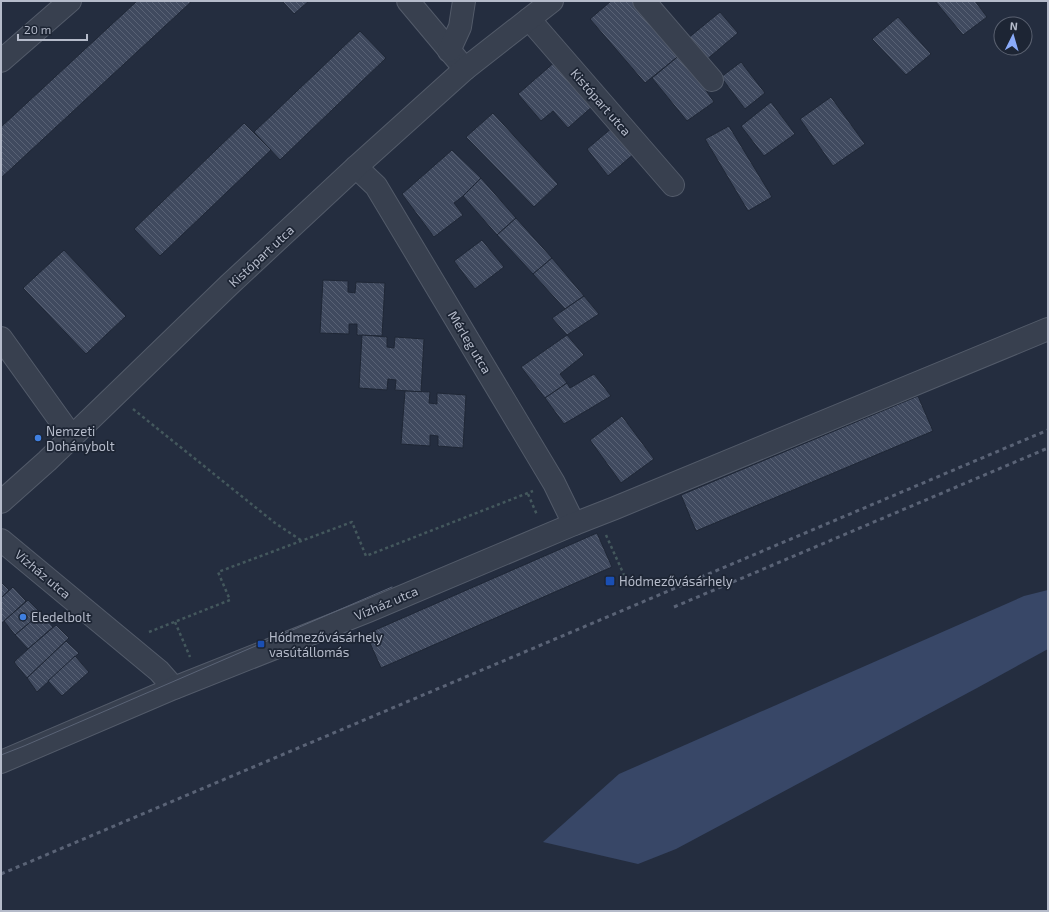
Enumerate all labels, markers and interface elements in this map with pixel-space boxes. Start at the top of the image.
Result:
scale bar [18,16,87,42]
north arrow [993,16,1033,56]
text: N [1009,19,1018,32]
text: 20 m [24,22,51,36]
street label: Kistópart utca [568,65,634,139]
street label: Kistópart utca [225,222,297,290]
street label: Mérleg utca [445,308,495,376]
place label: Nemzeti Dohánybolt [46,423,115,454]
marker: Nemzeti Dohánybolt [33,433,43,443]
street label: Vízház utca [12,546,74,602]
place label: Hódmezővásárhely [619,573,733,589]
marker: Hódmezővásárhely [604,575,616,587]
street label: Vízház utca [352,582,420,624]
place label: Eledelbolt [31,609,91,625]
marker: Eledelbolt [18,612,28,622]
place label: Hódmezővásárhely vasútállomás [269,629,383,660]
marker: Hódmezővásárhely vasútállomás [256,639,266,649]

